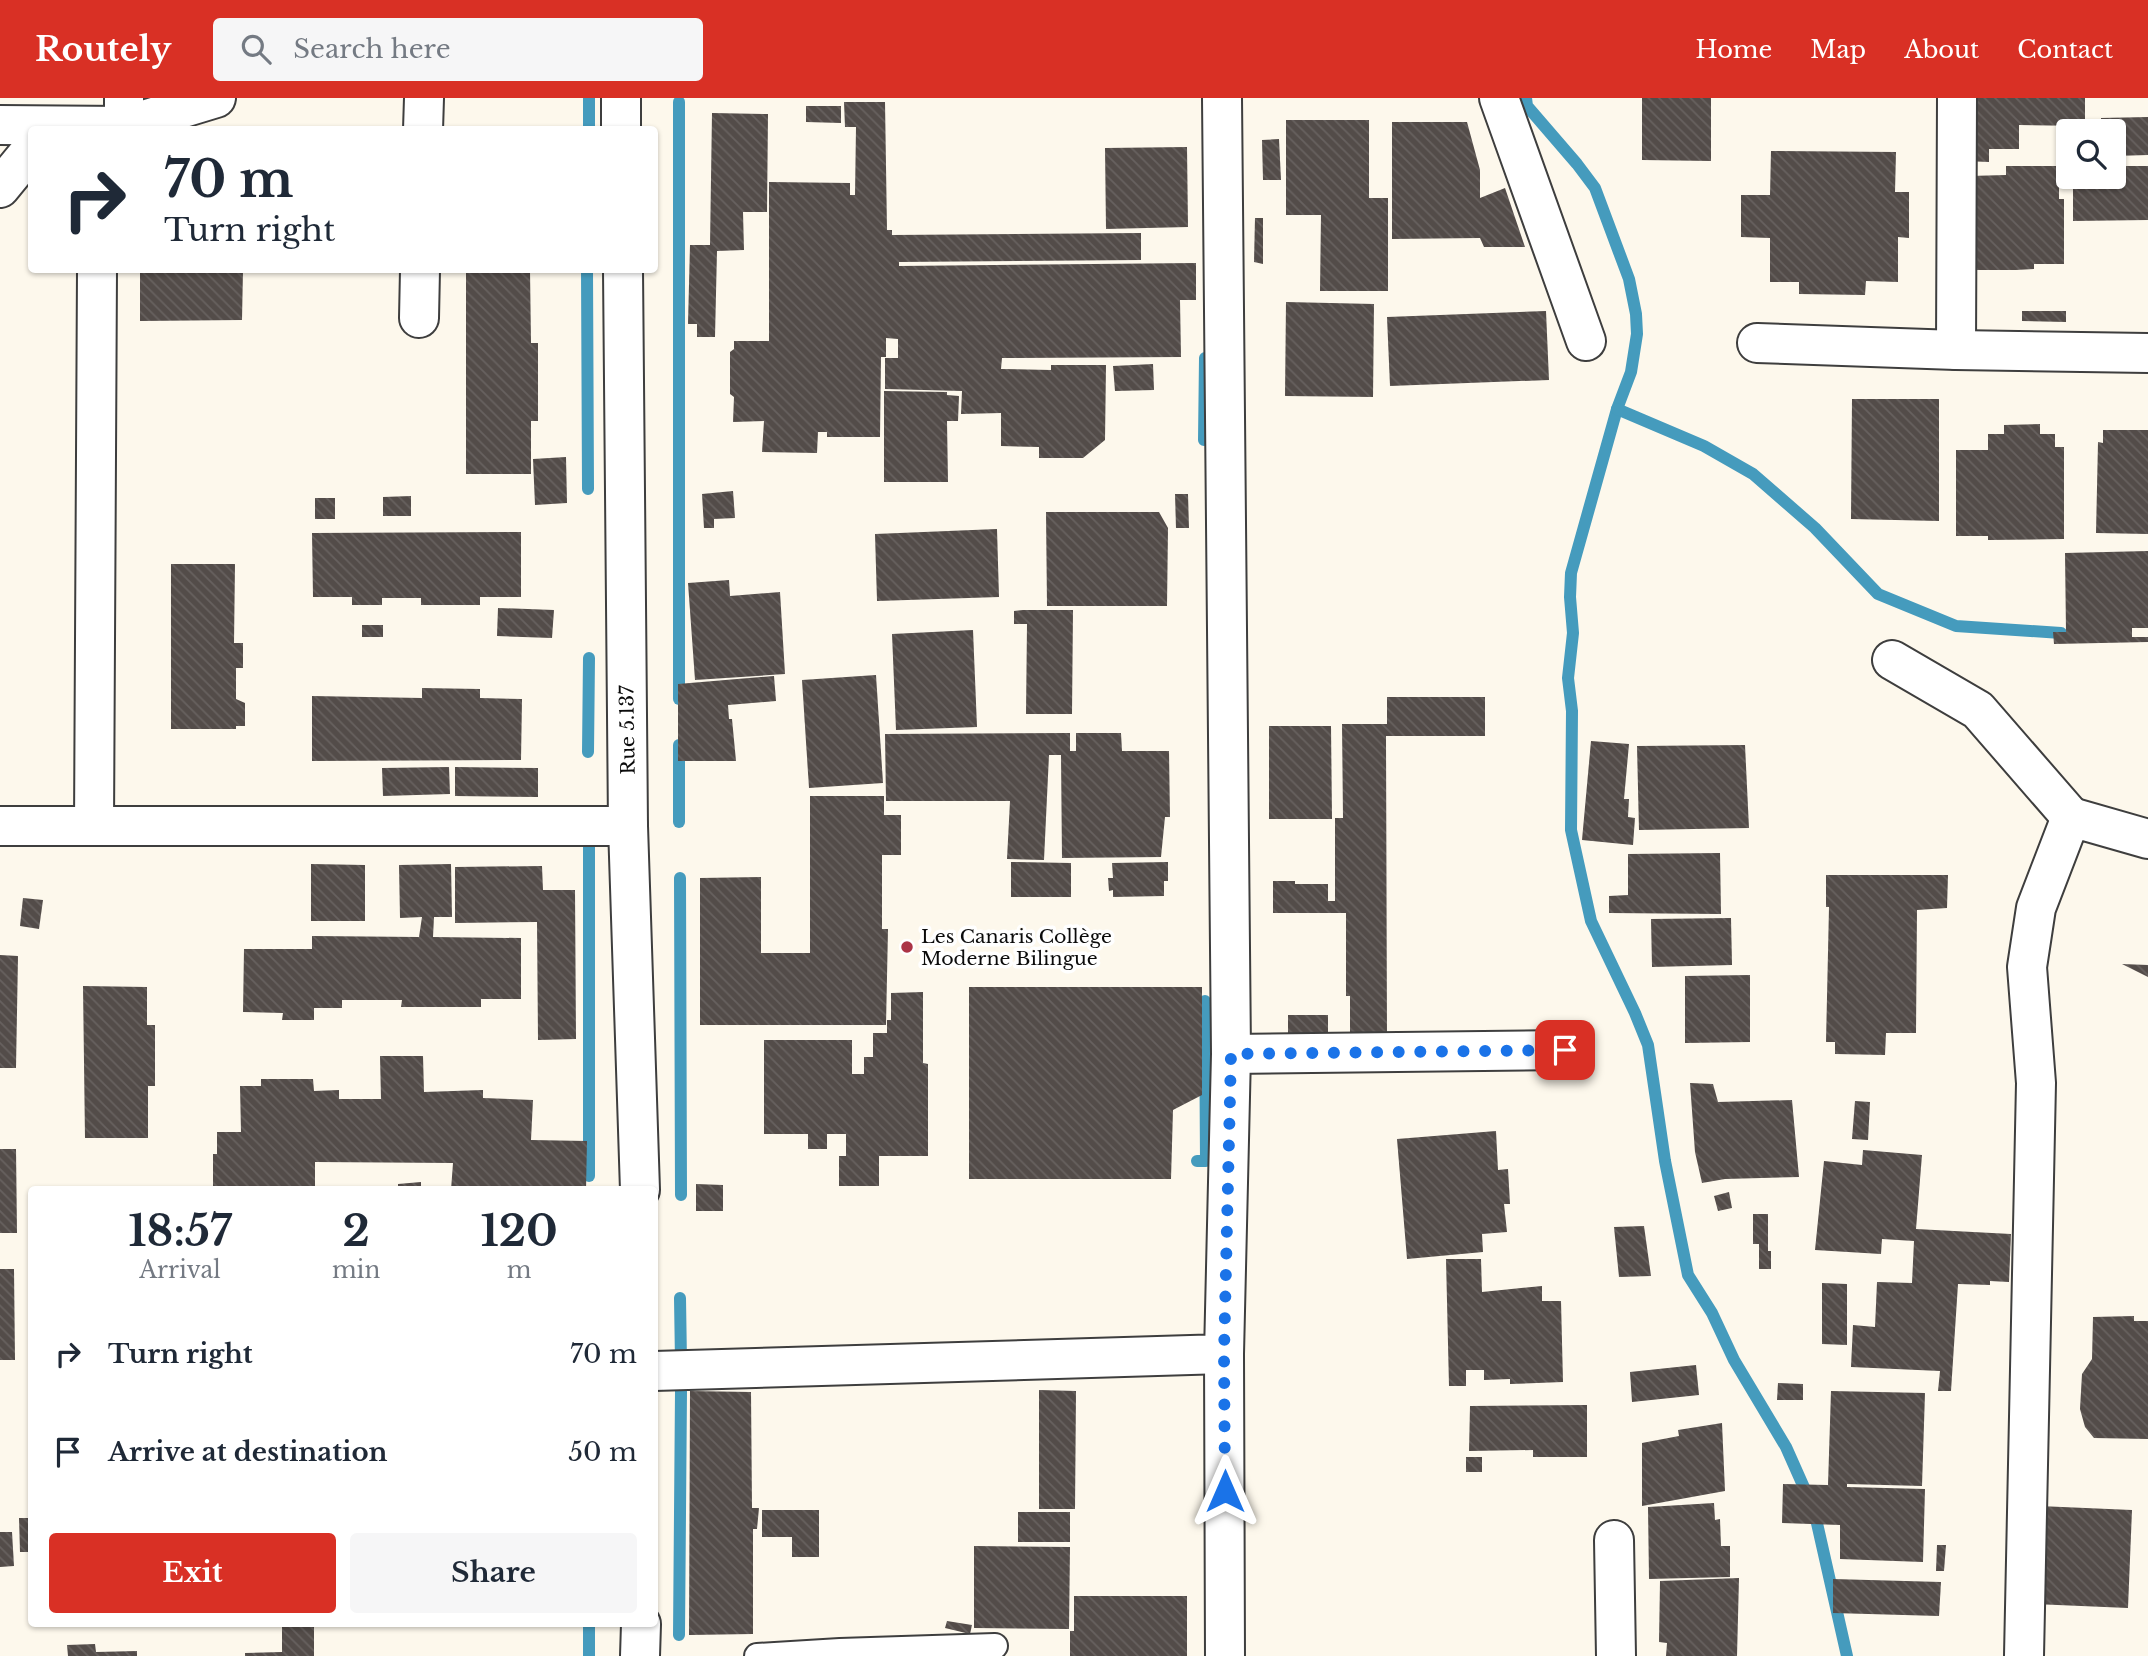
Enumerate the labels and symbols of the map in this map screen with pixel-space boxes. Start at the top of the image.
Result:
street label: Rue 5.137 [615,685,640,775]
place label: Les Canaris Collège Moderne Bilingue [921,925,1112,970]
marker: Les Canaris Collège Moderne Bilingue [899,939,915,955]
pin [1535,1020,1595,1080]
position arrow [1188,1454,1262,1528]

